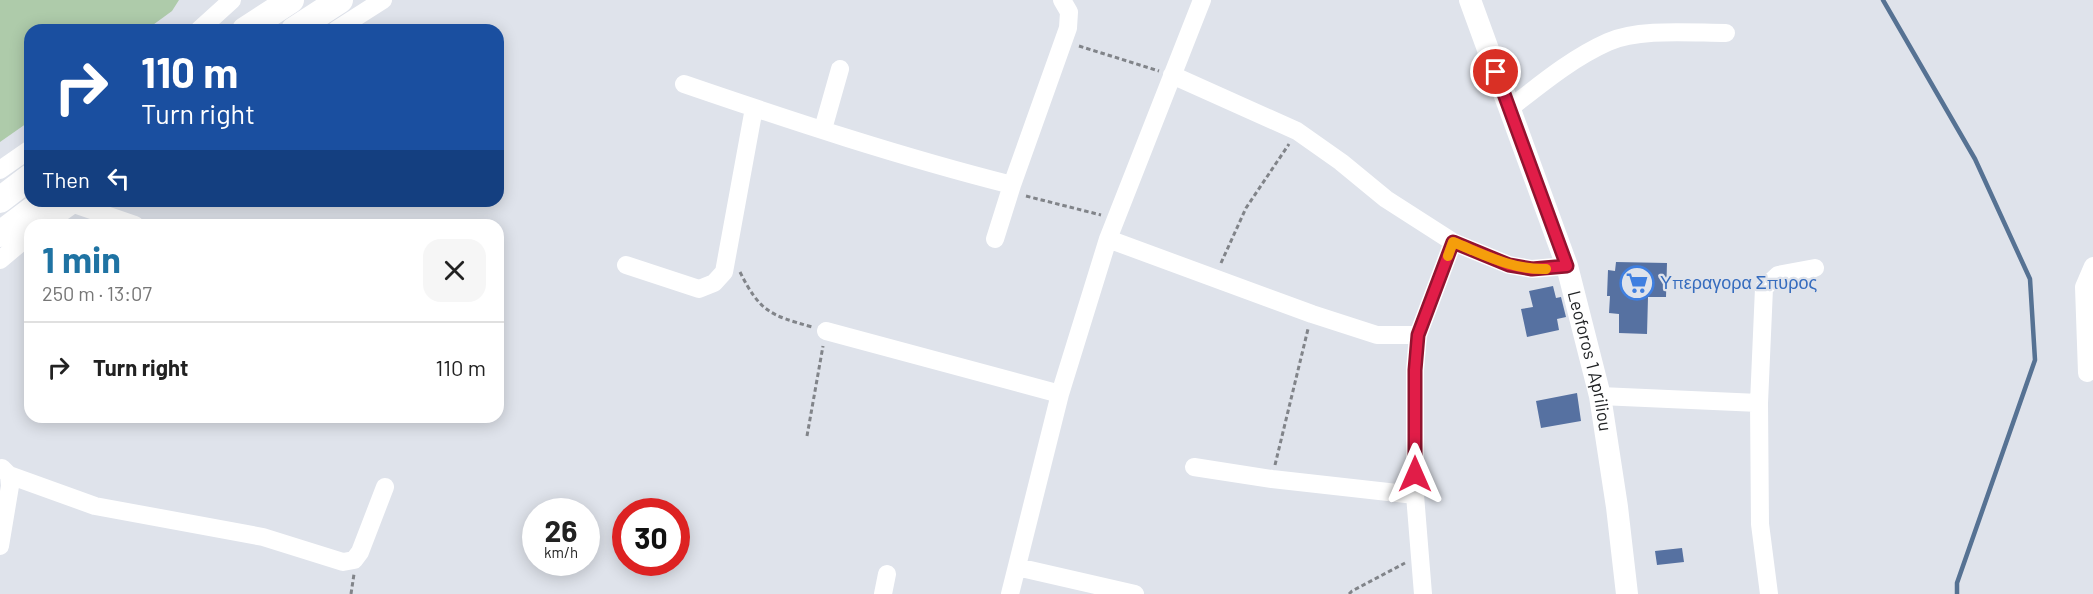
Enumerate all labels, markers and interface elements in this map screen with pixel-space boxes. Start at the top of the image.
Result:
text: 110 m [141,46,238,96]
pin [1470,46,1521,97]
icon: right [42,48,120,126]
icon: arrive [1479,55,1512,88]
text: Turn right [141,97,255,129]
icon: left [102,162,135,195]
text: Then [42,166,90,192]
text: 1 min [42,237,121,280]
button: close [423,239,486,302]
supermarket icon: Υπεραγορα Σπυρος [1619,265,1655,301]
place label: Υπεραγορα Σπυρος [1660,271,1817,293]
text: 250 m · 13:07 [42,281,152,305]
street label: Leoforos 1 Apriliou [1564,288,1617,433]
icon: right [42,351,75,384]
text: Turn right [93,354,188,380]
text: 110 m [436,354,486,380]
position arrow [1383,442,1447,506]
speed limit sign: 30 [612,498,690,576]
text: 26 [545,512,577,548]
text: km/h [544,543,578,561]

